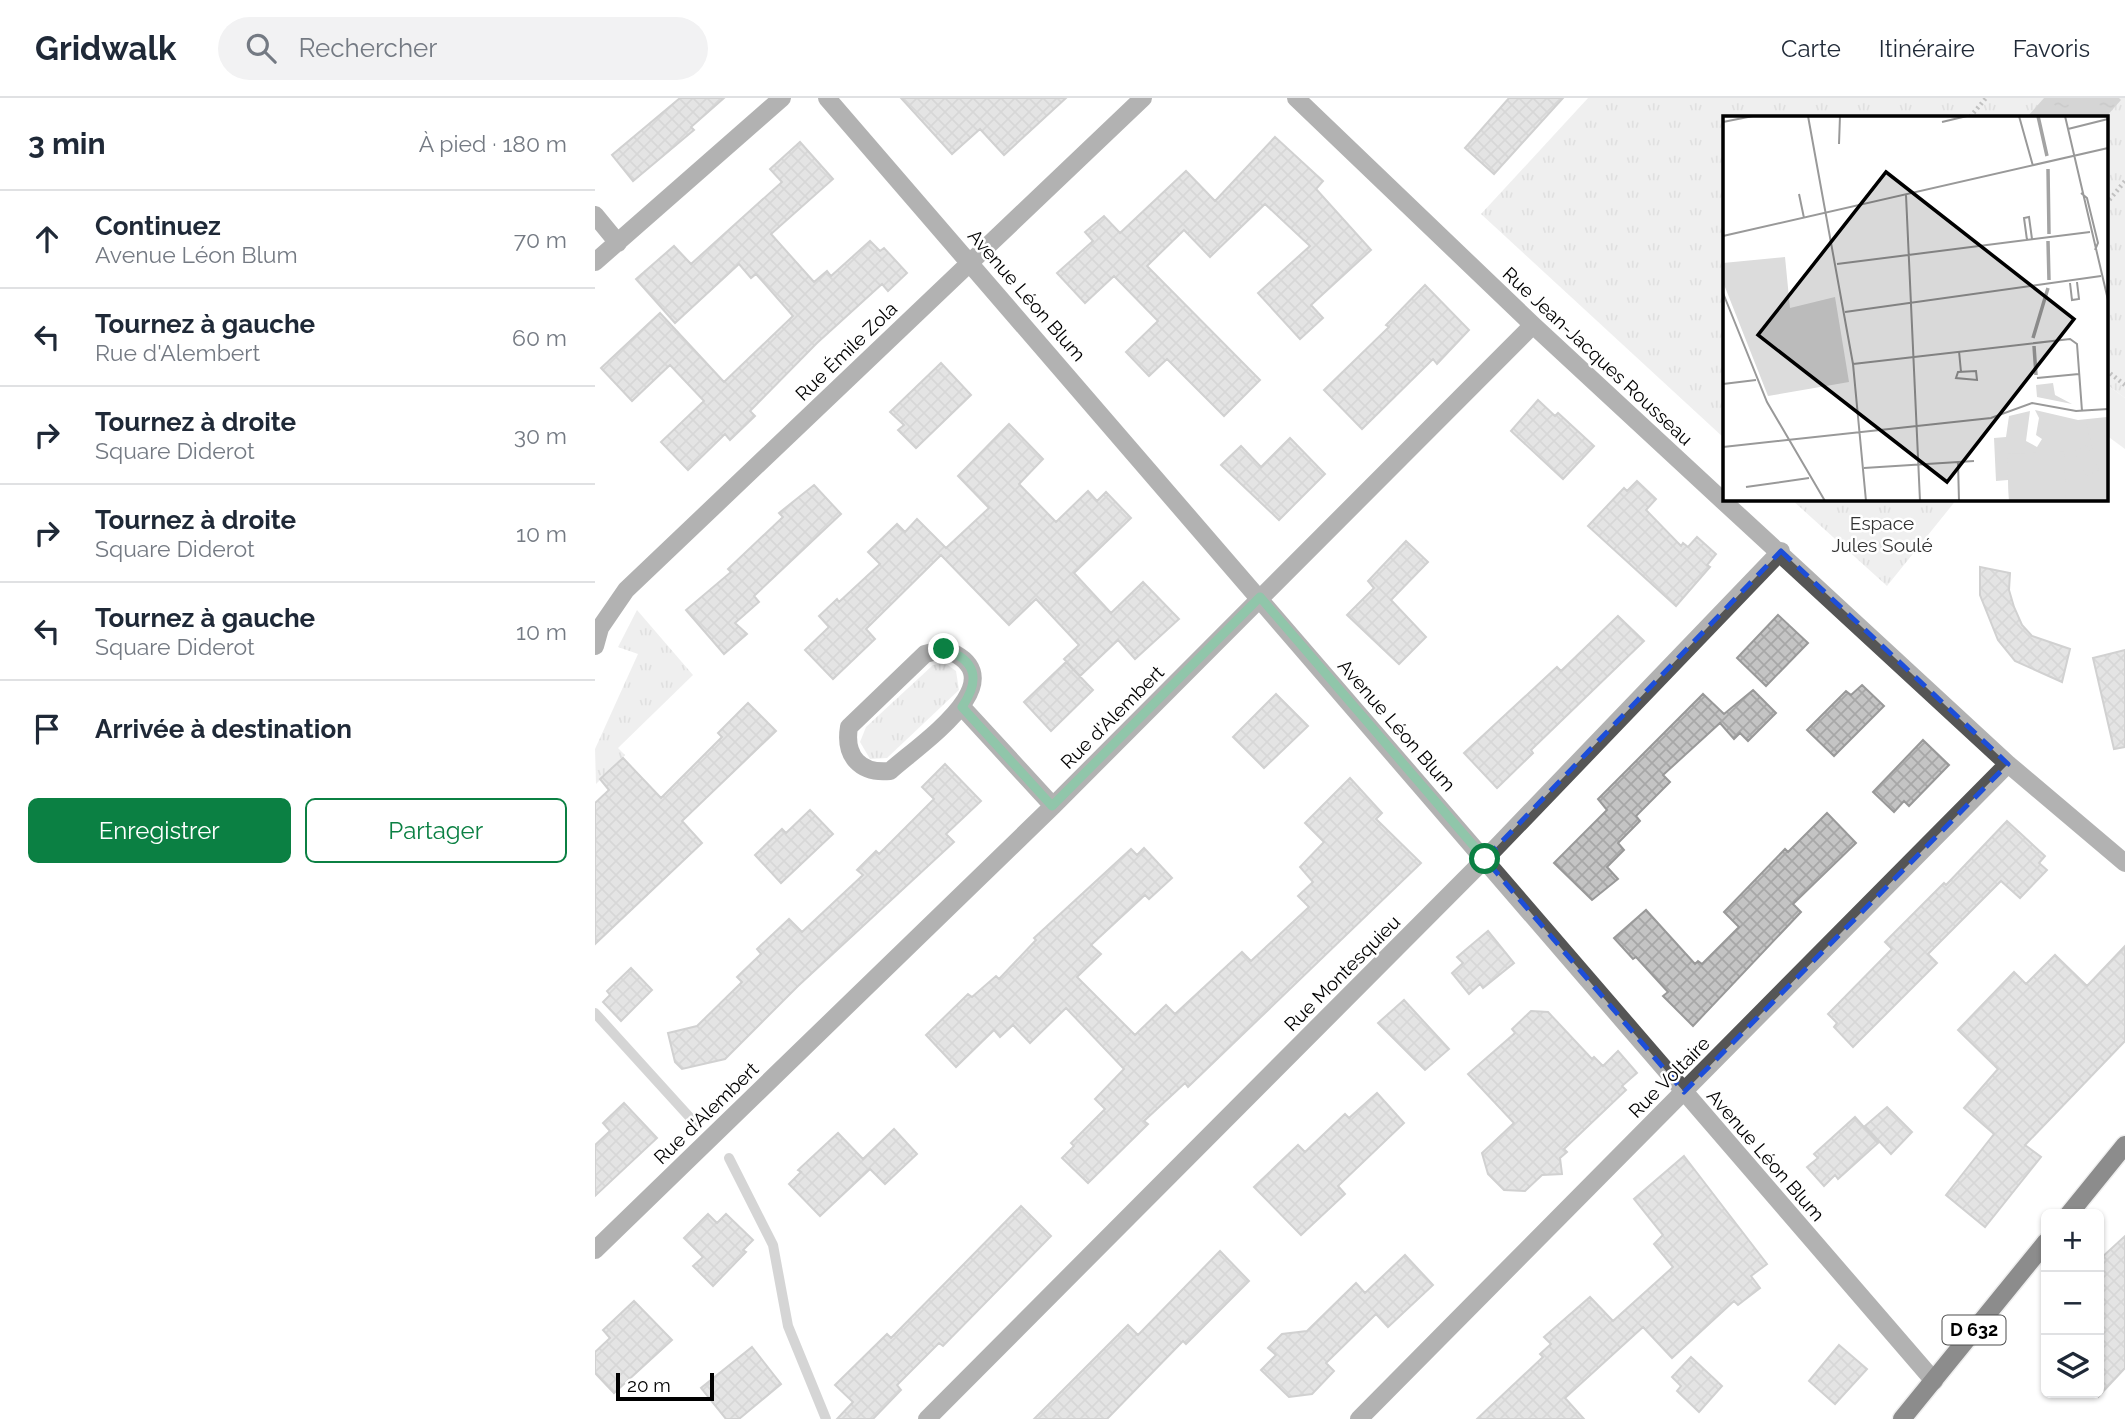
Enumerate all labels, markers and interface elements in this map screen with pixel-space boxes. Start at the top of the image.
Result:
search box [218,17,708,80]
text: Gridwalk [35,29,176,68]
icon: search [242,29,280,67]
text: Rechercher [298,33,437,63]
text: Carte [1781,34,1841,63]
text: Itinéraire [1879,34,1975,63]
text: Favoris [2013,34,2090,63]
inset map [1723,116,2107,500]
text: 3 min [28,126,106,161]
text: À pied · 180 m [419,130,567,157]
text: Continuez [95,211,221,241]
icon: ahead [28,220,66,258]
street label: Avenue Léon Blum [964,225,1090,365]
text: 70 m [514,226,567,253]
text: Avenue Léon Blum [95,241,298,268]
street label: Rue Jean-Jacques Rousseau [1499,262,1697,450]
street label: Rue Émile Zola [791,297,901,405]
text: Tournez à gauche [95,309,315,339]
icon: left [28,318,66,356]
text: 60 m [512,324,567,351]
text: Rue d'Alembert [95,339,260,366]
text: Tournez à droite [95,407,296,437]
icon: right [28,416,66,454]
text: 30 m [514,422,567,449]
text: Square Diderot [95,437,255,464]
text: Tournez à droite [95,505,296,535]
park label: Espace Jules Soulé [1831,512,1933,556]
icon: right [28,514,66,552]
text: 10 m [516,520,567,547]
text: Square Diderot [95,535,255,562]
text: Tournez à gauche [95,603,315,633]
icon: left [28,612,66,650]
text: 10 m [516,618,567,645]
text: Square Diderot [95,633,255,660]
route end [928,633,959,664]
street label: Avenue Léon Blum [1334,655,1460,795]
street label: Rue d'Alembert [1056,661,1168,773]
icon: arrive [28,710,66,748]
text: Arrivée à destination [95,714,352,744]
button: Enregistrer [28,798,291,863]
button: Partager [305,798,567,863]
route start [1469,843,1500,874]
street label: Rue Montesquieu [1280,911,1404,1035]
street label: Rue Voltaire [1624,1032,1714,1122]
street label: Rue d'Alembert [649,1057,763,1168]
street label: Avenue Léon Blum [1703,1085,1829,1225]
map controls [2041,1209,2104,1398]
button: + [2041,1209,2104,1272]
button: − [2041,1272,2104,1335]
road number: D 632 [1943,1316,2005,1344]
button: layers [2041,1335,2104,1398]
scale bar [616,1370,714,1402]
text: 20 m [627,1374,671,1396]

